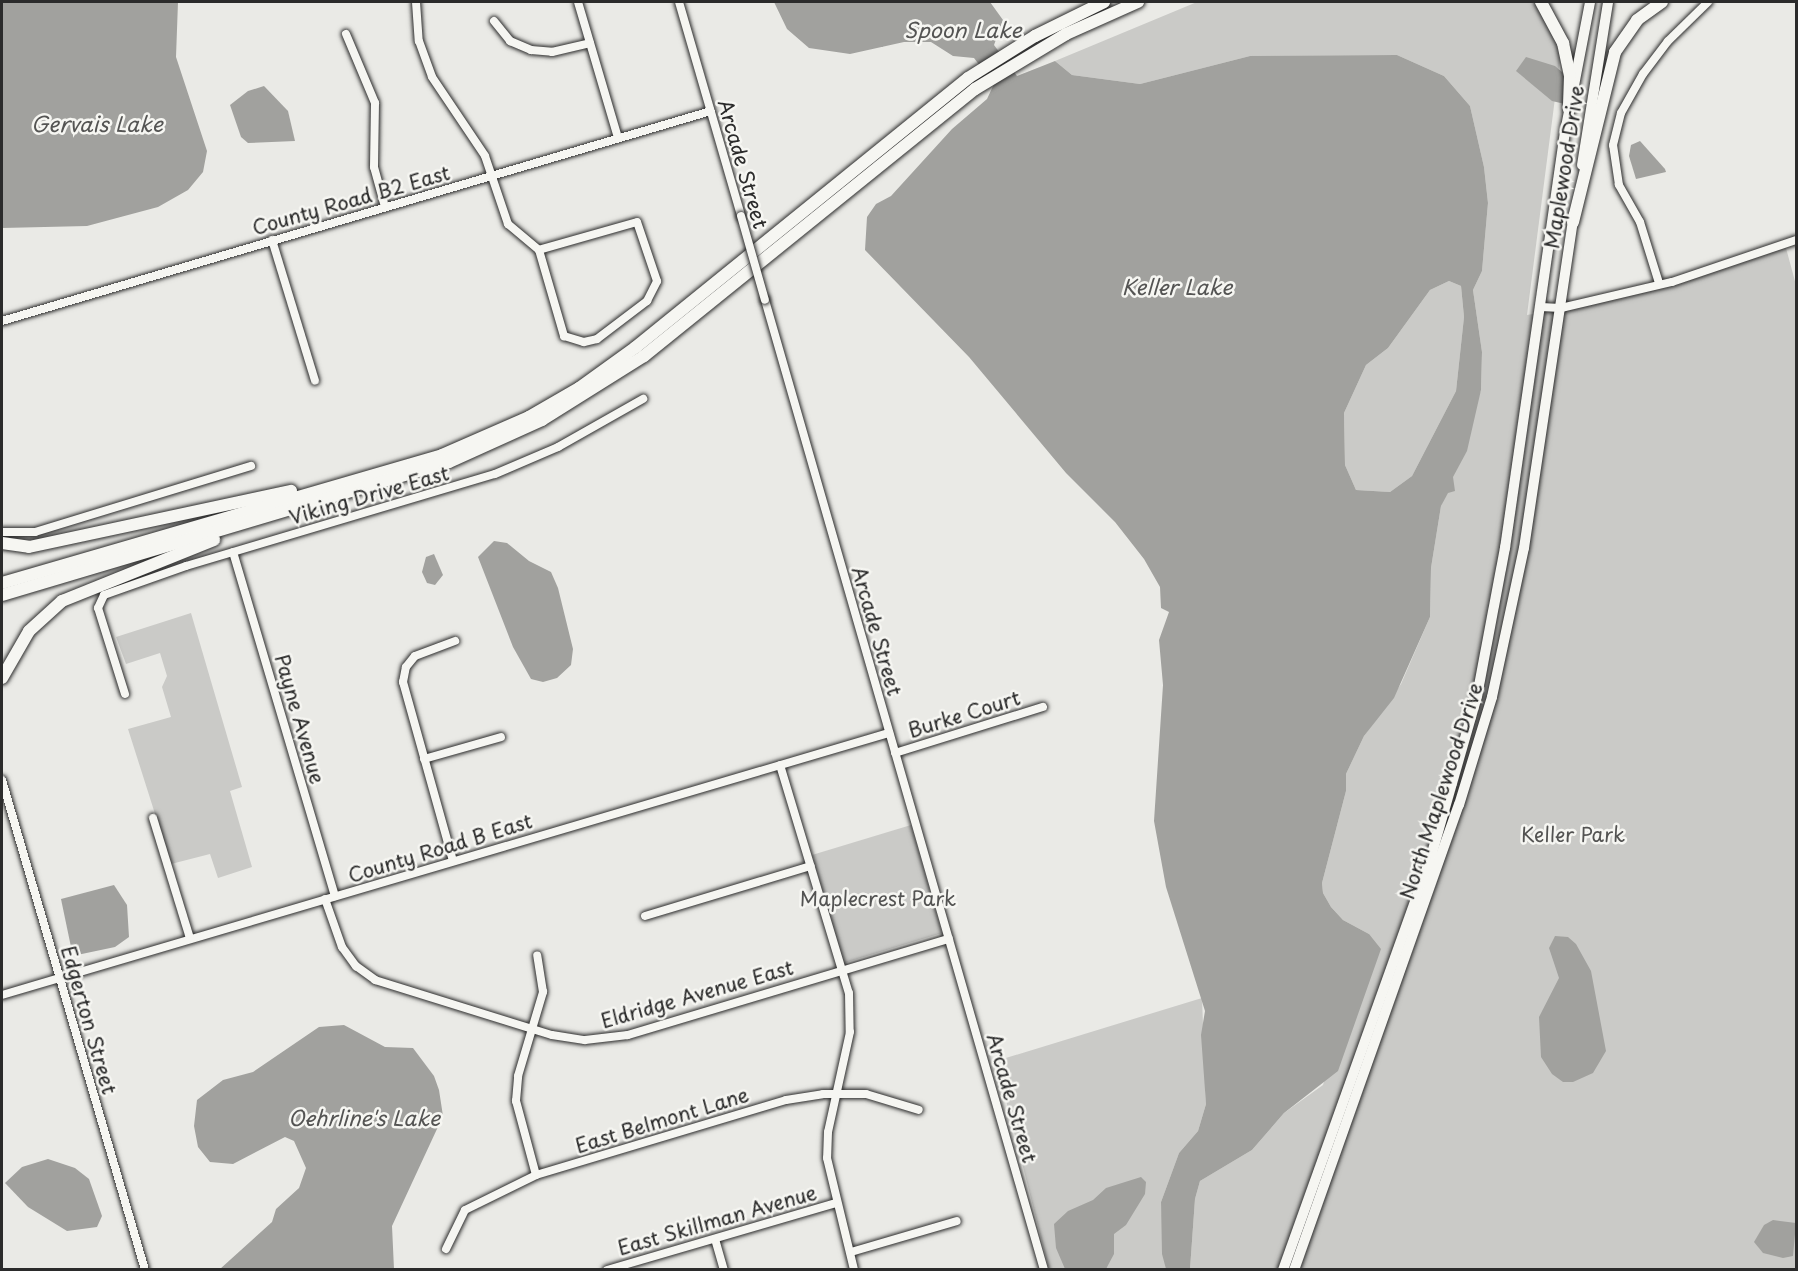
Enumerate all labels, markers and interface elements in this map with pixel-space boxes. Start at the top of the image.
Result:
water label: Spoon Lake [905,16,1021,42]
street label: Maplewood Drive [1539,83,1589,251]
street label: Arcade Street [713,96,773,232]
water label: Gervais Lake [31,110,163,136]
street label: County Road B2 East [249,160,453,240]
water label: Keller Lake [1121,273,1233,299]
street label: Viking Drive East [286,461,452,529]
street label: Arcade Street [847,563,907,699]
street label: Payne Avenue [270,652,330,786]
street label: North Maplewood Drive [1394,679,1488,903]
street label: Burke Court [904,685,1024,743]
street label: County Road B East [345,809,535,887]
park label: Keller Park [1520,822,1626,846]
park label: Maplecrest Park [800,886,956,910]
street label: Edgerton Street [56,943,122,1097]
street label: Eldridge Avenue East [598,955,796,1033]
street label: Arcade Street [982,1030,1042,1166]
street label: East Belmont Lane [572,1082,752,1158]
water label: Oehrline's Lake [288,1104,440,1130]
street label: East Skillman Avenue [615,1180,819,1260]

